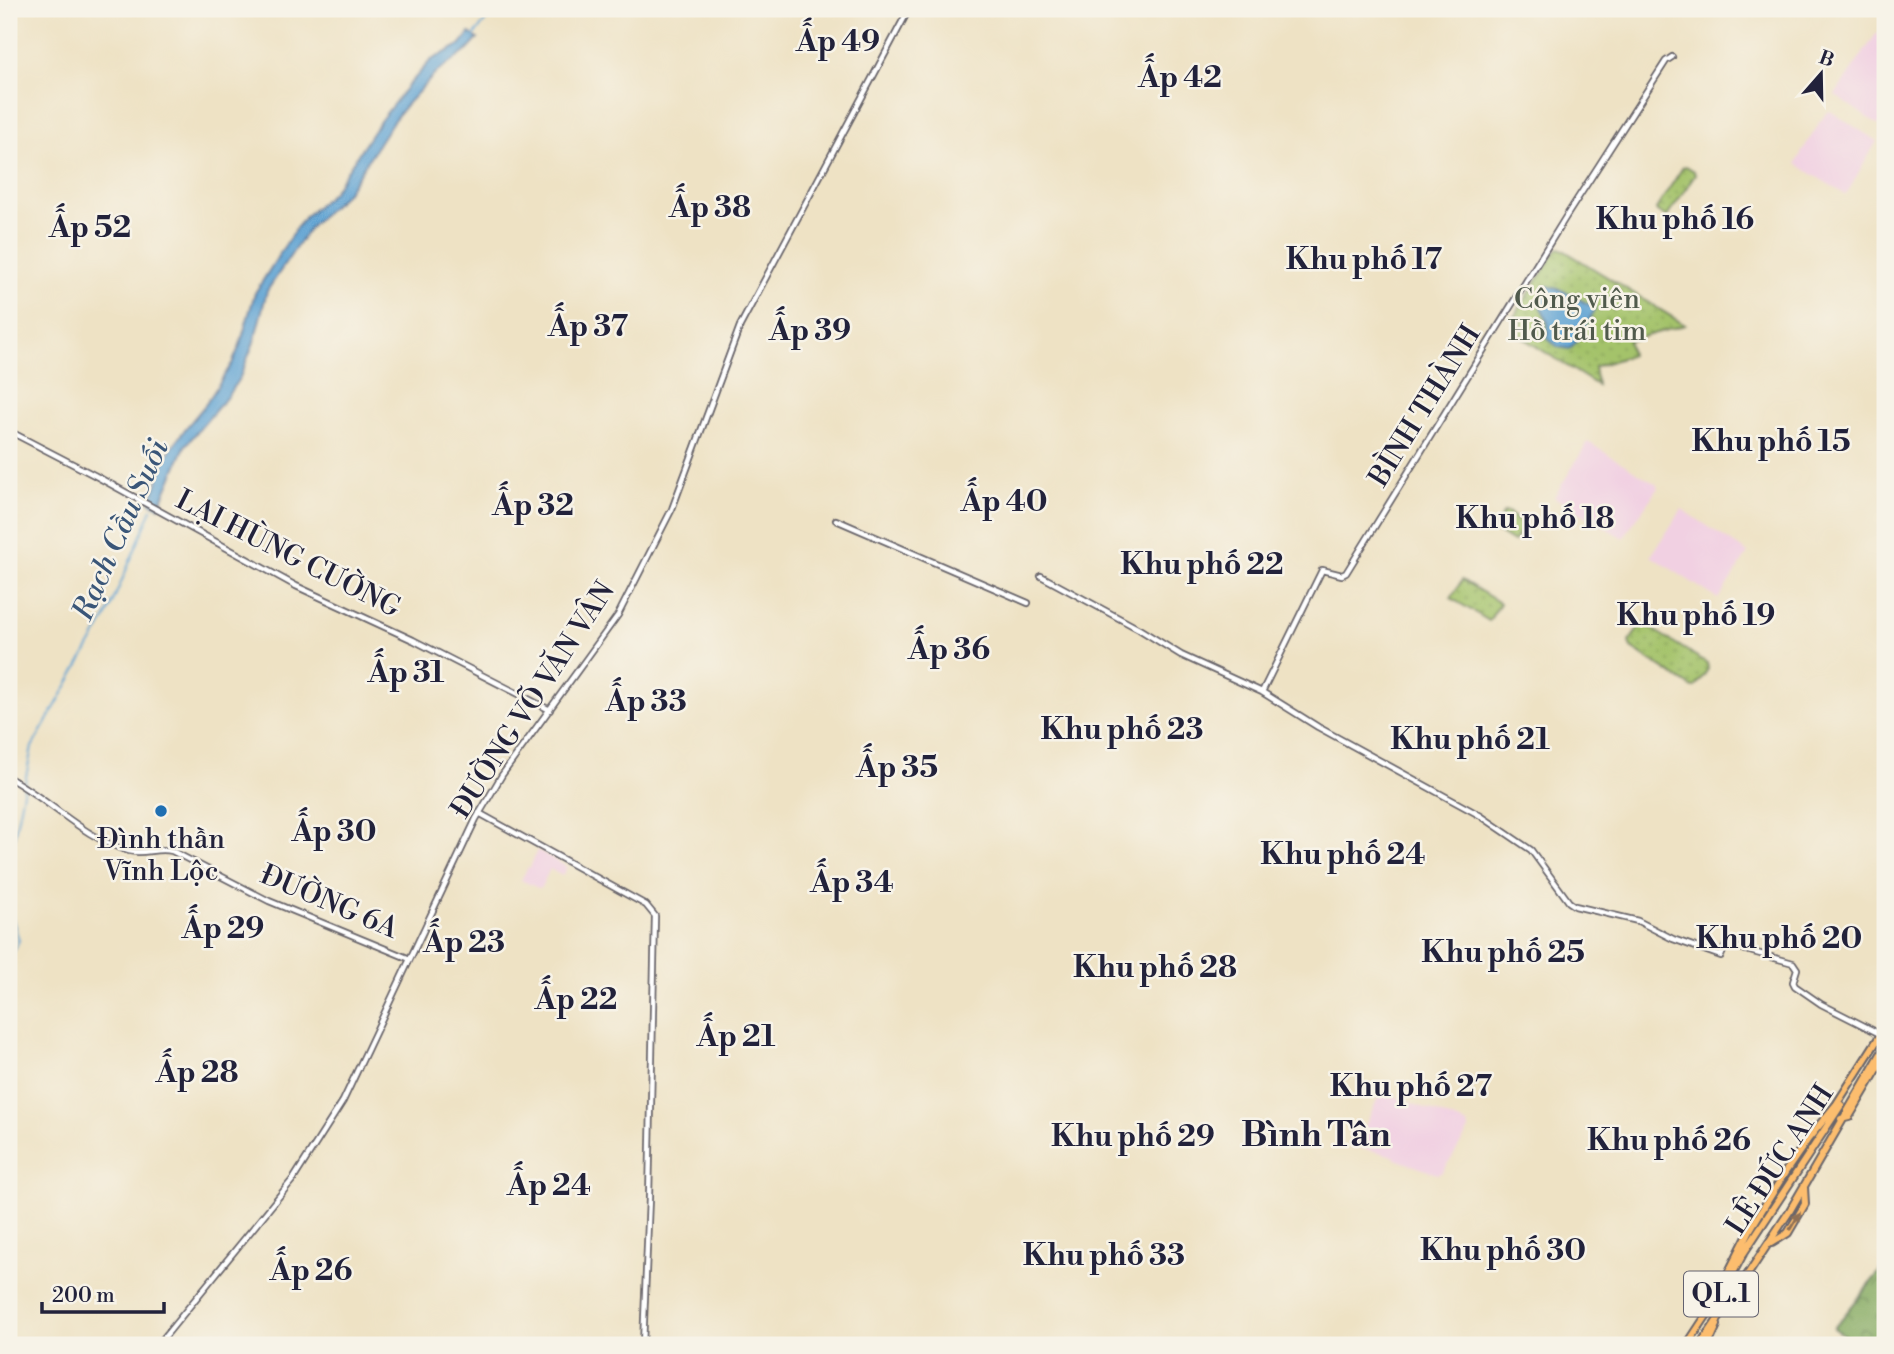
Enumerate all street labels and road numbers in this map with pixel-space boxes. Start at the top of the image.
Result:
street label: BÌNH THÀNH [1359,317,1489,494]
street label: LẠI HÙNG CƯỜNG [170,480,407,626]
street label: ĐƯỜNG VÕ VĂN VÂN [442,574,623,825]
street label: ĐƯỜNG 6A [255,856,405,947]
street label: LÊ ĐỨC ANH [1717,1077,1842,1242]
road number: QL.1 [1684,1272,1758,1316]

